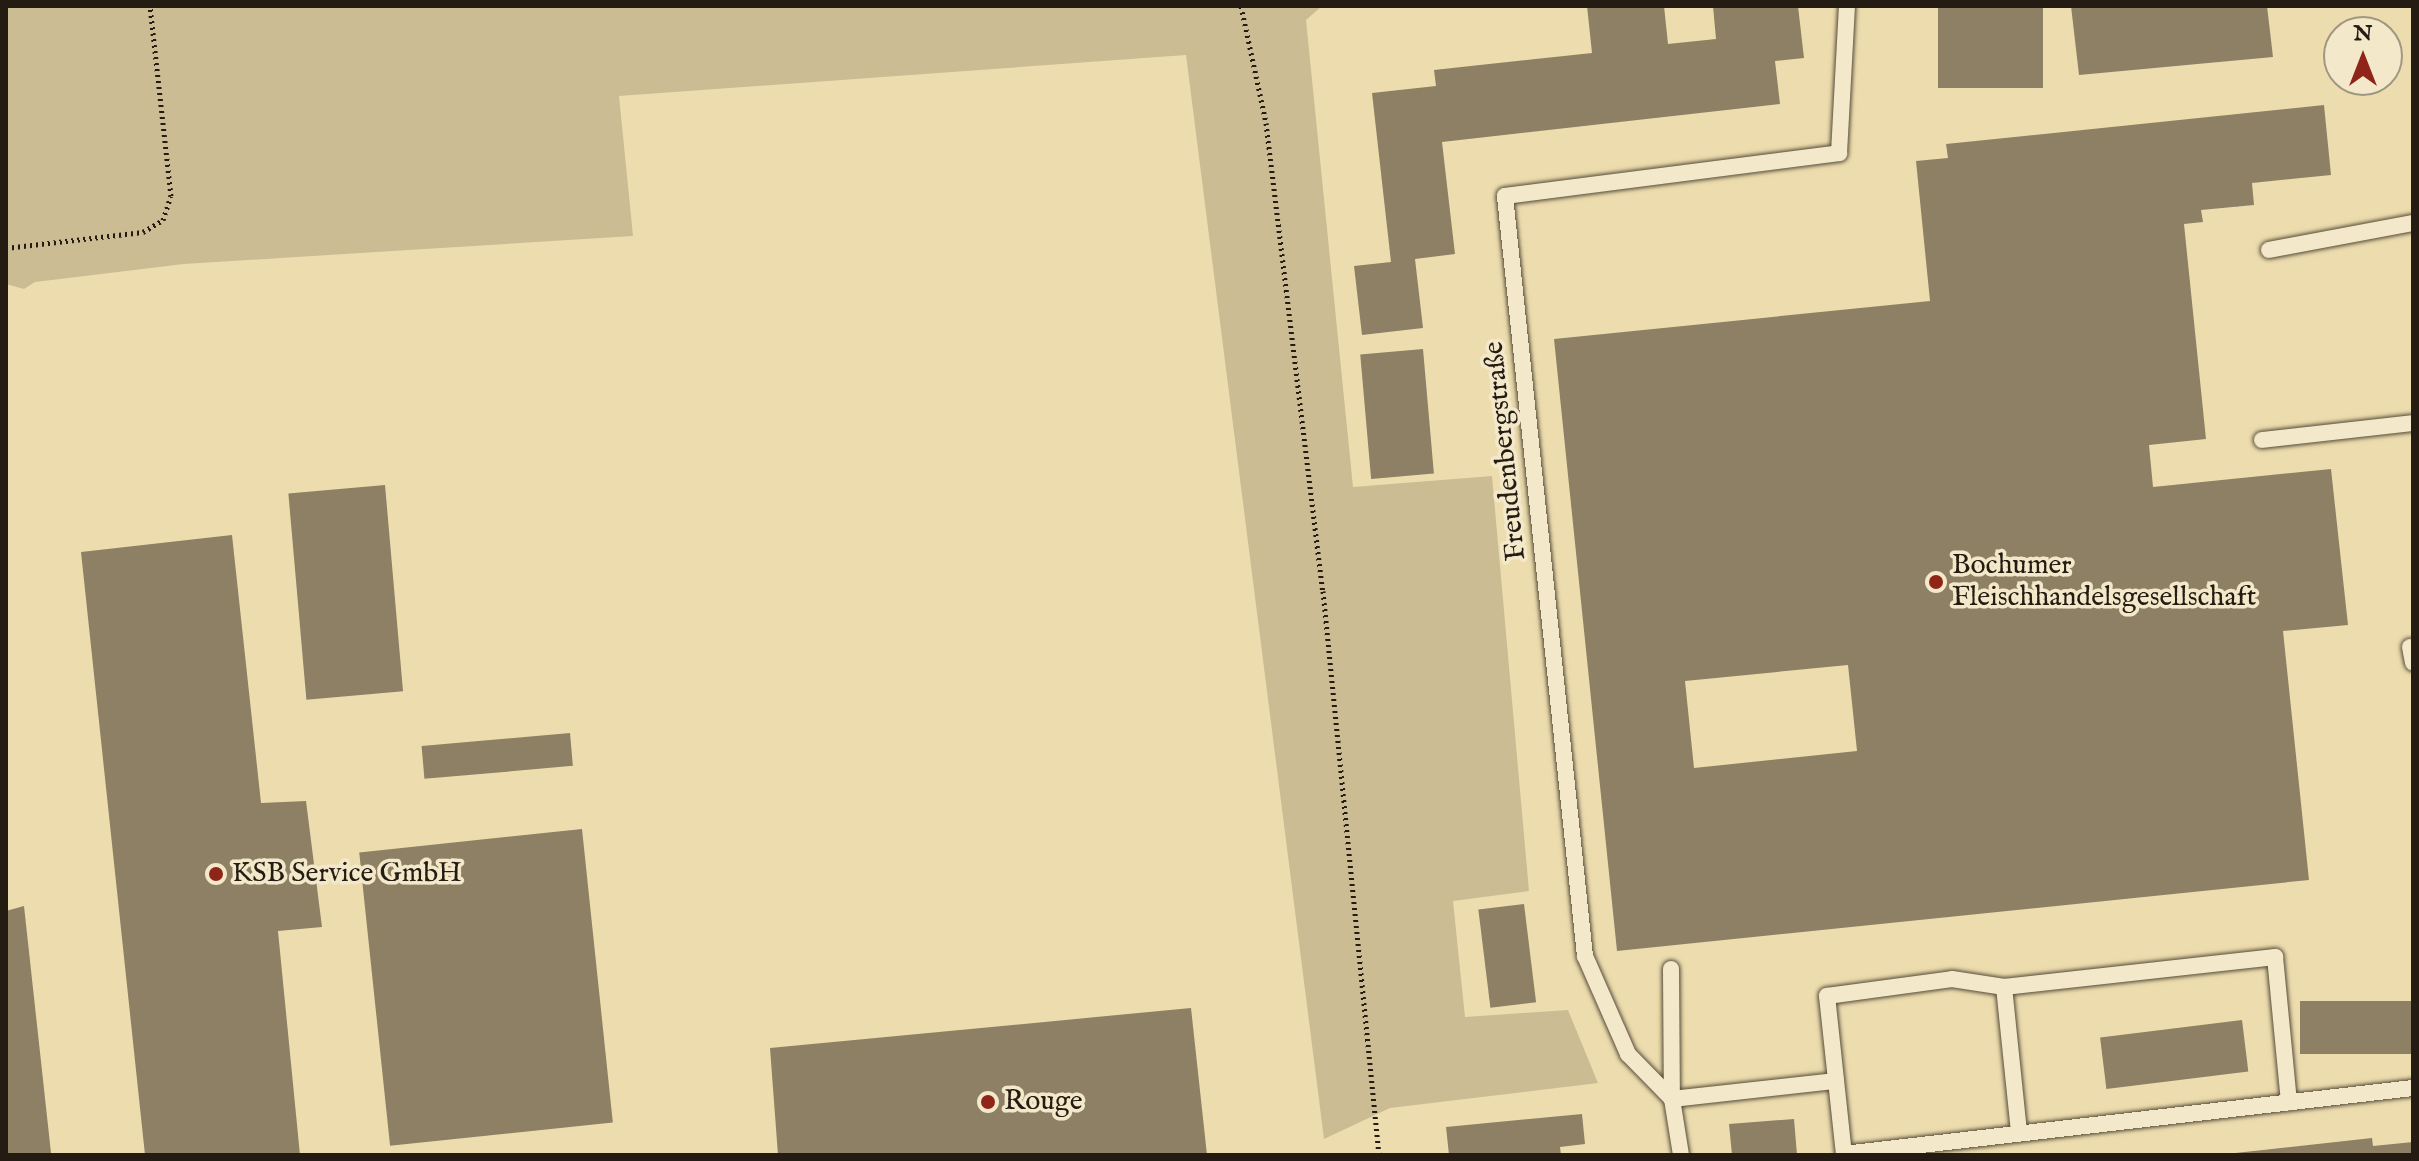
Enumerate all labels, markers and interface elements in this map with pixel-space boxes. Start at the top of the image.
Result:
north arrow [2323,16,2403,96]
text: N [2353,20,2373,48]
street label: Freudenbergstraße [1478,340,1534,562]
place label: Bochumer Fleischhandelsgesellschaft [1952,549,2256,615]
marker: Bochumer Fleischhandelsgesellschaft [1927,573,1945,591]
place label: KSB Service GmbH [232,857,462,891]
marker: KSB Service GmbH [207,865,225,883]
place label: Rouge [1004,1085,1083,1119]
marker: Rouge [979,1093,997,1111]

